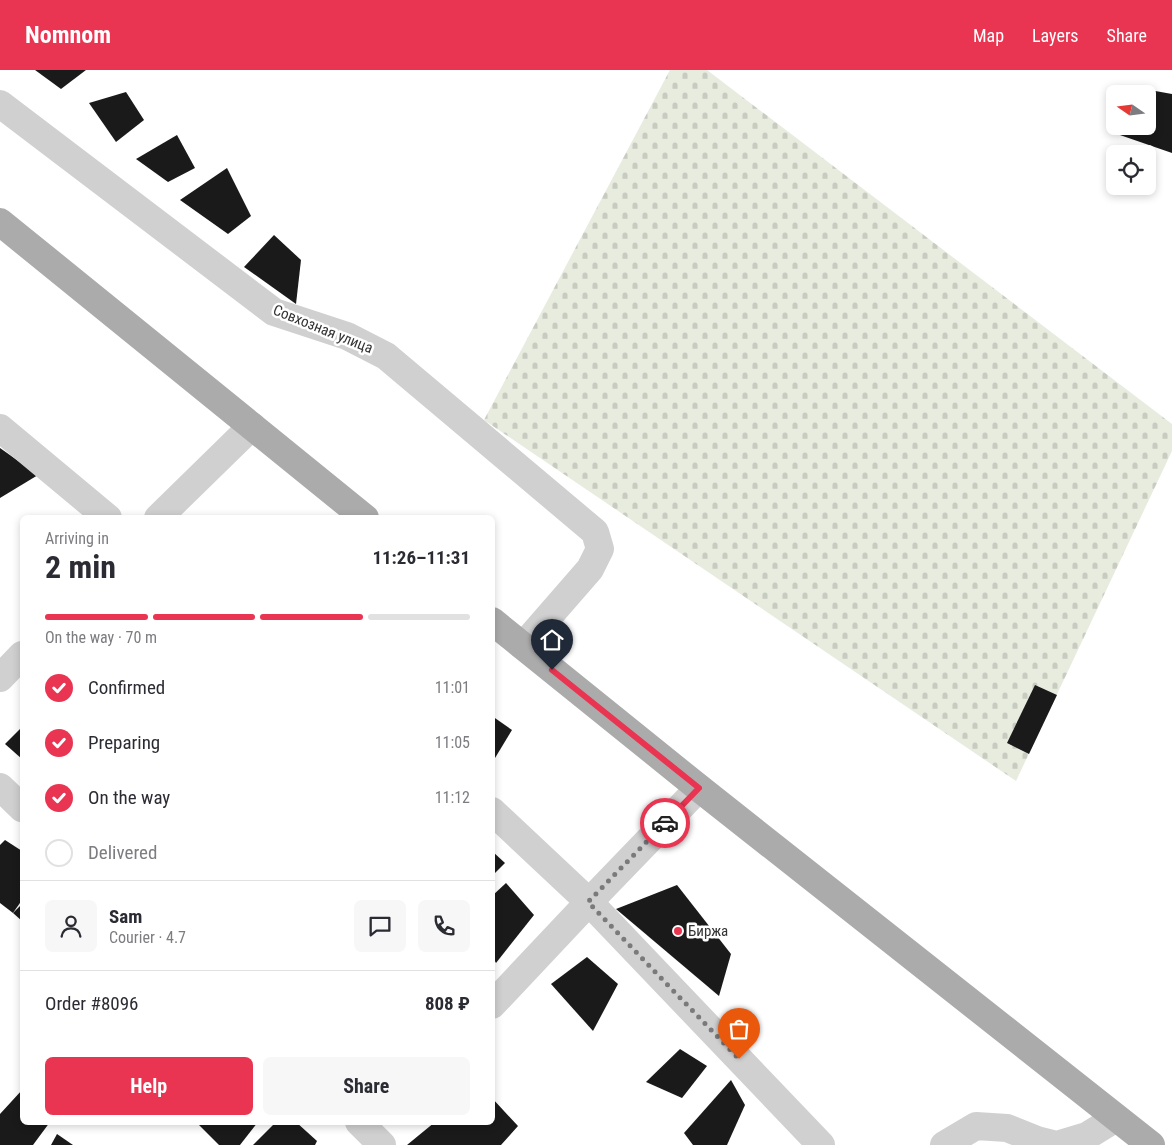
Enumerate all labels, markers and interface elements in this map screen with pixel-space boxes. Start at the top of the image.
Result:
text: Nomnom [25,21,111,49]
text: Map [973,25,1004,46]
text: Layers [1032,25,1079,46]
text: Share [1107,25,1147,46]
north arrow [1106,85,1156,135]
map controls [1106,85,1156,195]
button: locate [1106,145,1156,195]
street label: Совхозная улица [270,301,376,357]
text: Arriving in [45,529,109,548]
text: 11:26–11:31 [372,546,470,569]
text: 2 min [45,548,116,586]
pin [531,619,573,670]
icon: home [538,626,566,654]
text: On the way · 70 m [45,628,157,647]
icon: check [45,674,73,702]
text: Confirmed [88,676,165,699]
text: 11:01 [435,678,470,697]
icon: check [45,729,73,757]
text: Preparing [88,731,160,754]
text: 11:05 [435,733,470,752]
icon: check [45,784,73,812]
text: On the way [88,786,170,809]
text: 11:12 [435,788,470,807]
courier [640,798,690,848]
icon: car [651,809,679,837]
text: Delivered [88,841,157,864]
button: person [45,900,97,952]
button: chat [354,900,406,952]
button: phone [418,900,470,952]
text: Sam [109,905,142,928]
place label: Биржа [688,922,728,940]
marker: Биржа [672,925,684,937]
text: Courier · 4.7 [109,928,186,947]
text: Order #8096 [45,992,138,1015]
text: 808 ₽ [425,992,470,1015]
pin [718,1008,760,1059]
icon: bag [725,1015,753,1043]
button: Help [45,1057,253,1115]
button: Share [263,1057,470,1115]

